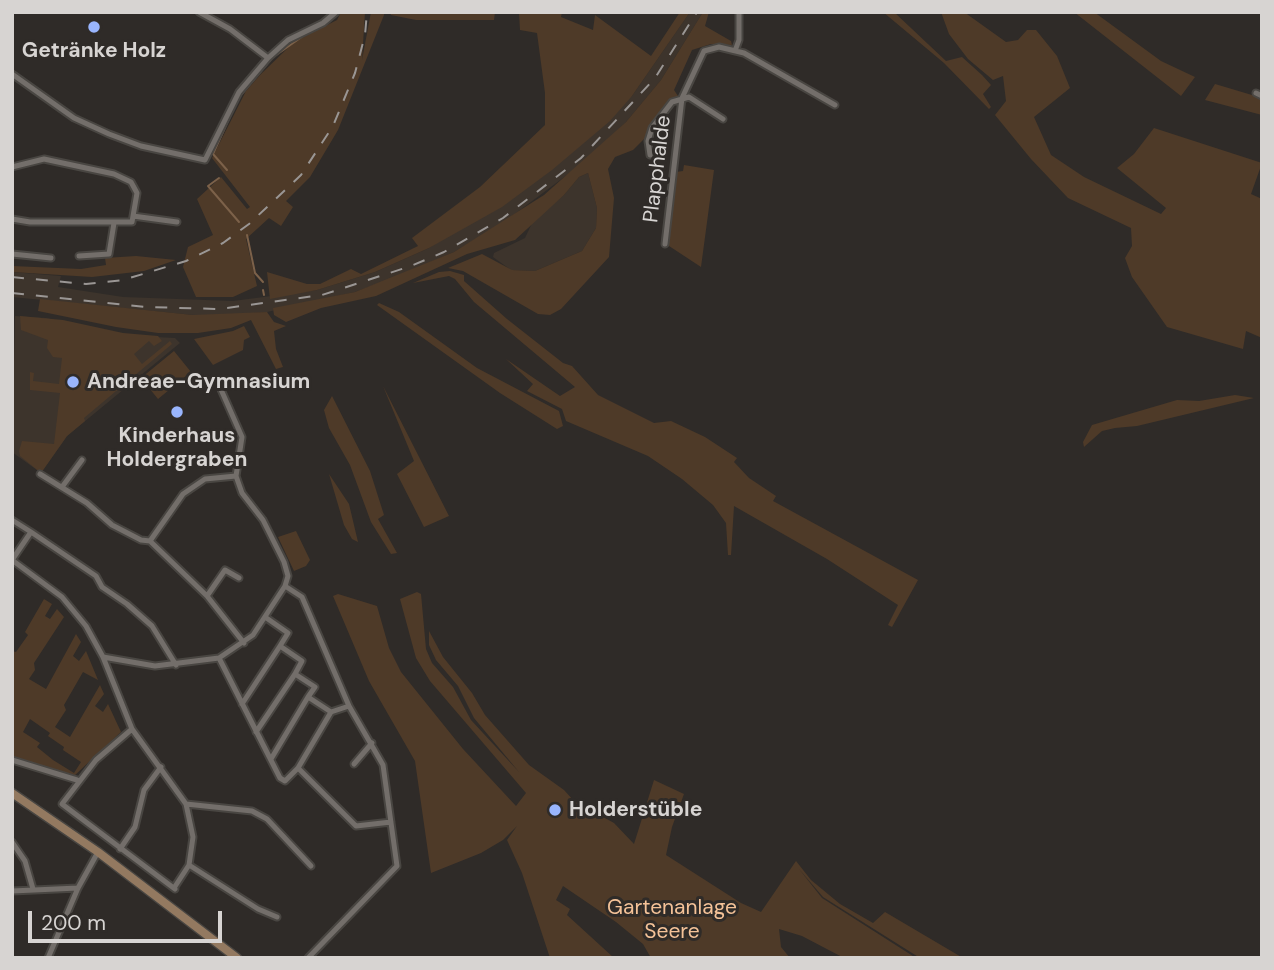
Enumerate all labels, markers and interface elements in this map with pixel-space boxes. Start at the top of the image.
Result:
marker: Getränke Holz [86,19,102,35]
place label: Getränke Holz [22,38,166,64]
street label: Plapphalde [639,114,677,224]
place label: Andreae-Gymnasium [87,369,310,395]
marker: Andreae-Gymnasium [65,374,81,390]
marker: Kinderhaus Holdergraben [169,404,185,420]
place label: Kinderhaus Holdergraben [107,423,247,473]
place label: Holderstüble [569,797,702,823]
marker: Holderstüble [547,802,563,818]
park label: Gartenanlage Seere [607,895,737,945]
scale bar [32,897,226,941]
text: 200 m [41,909,106,937]

